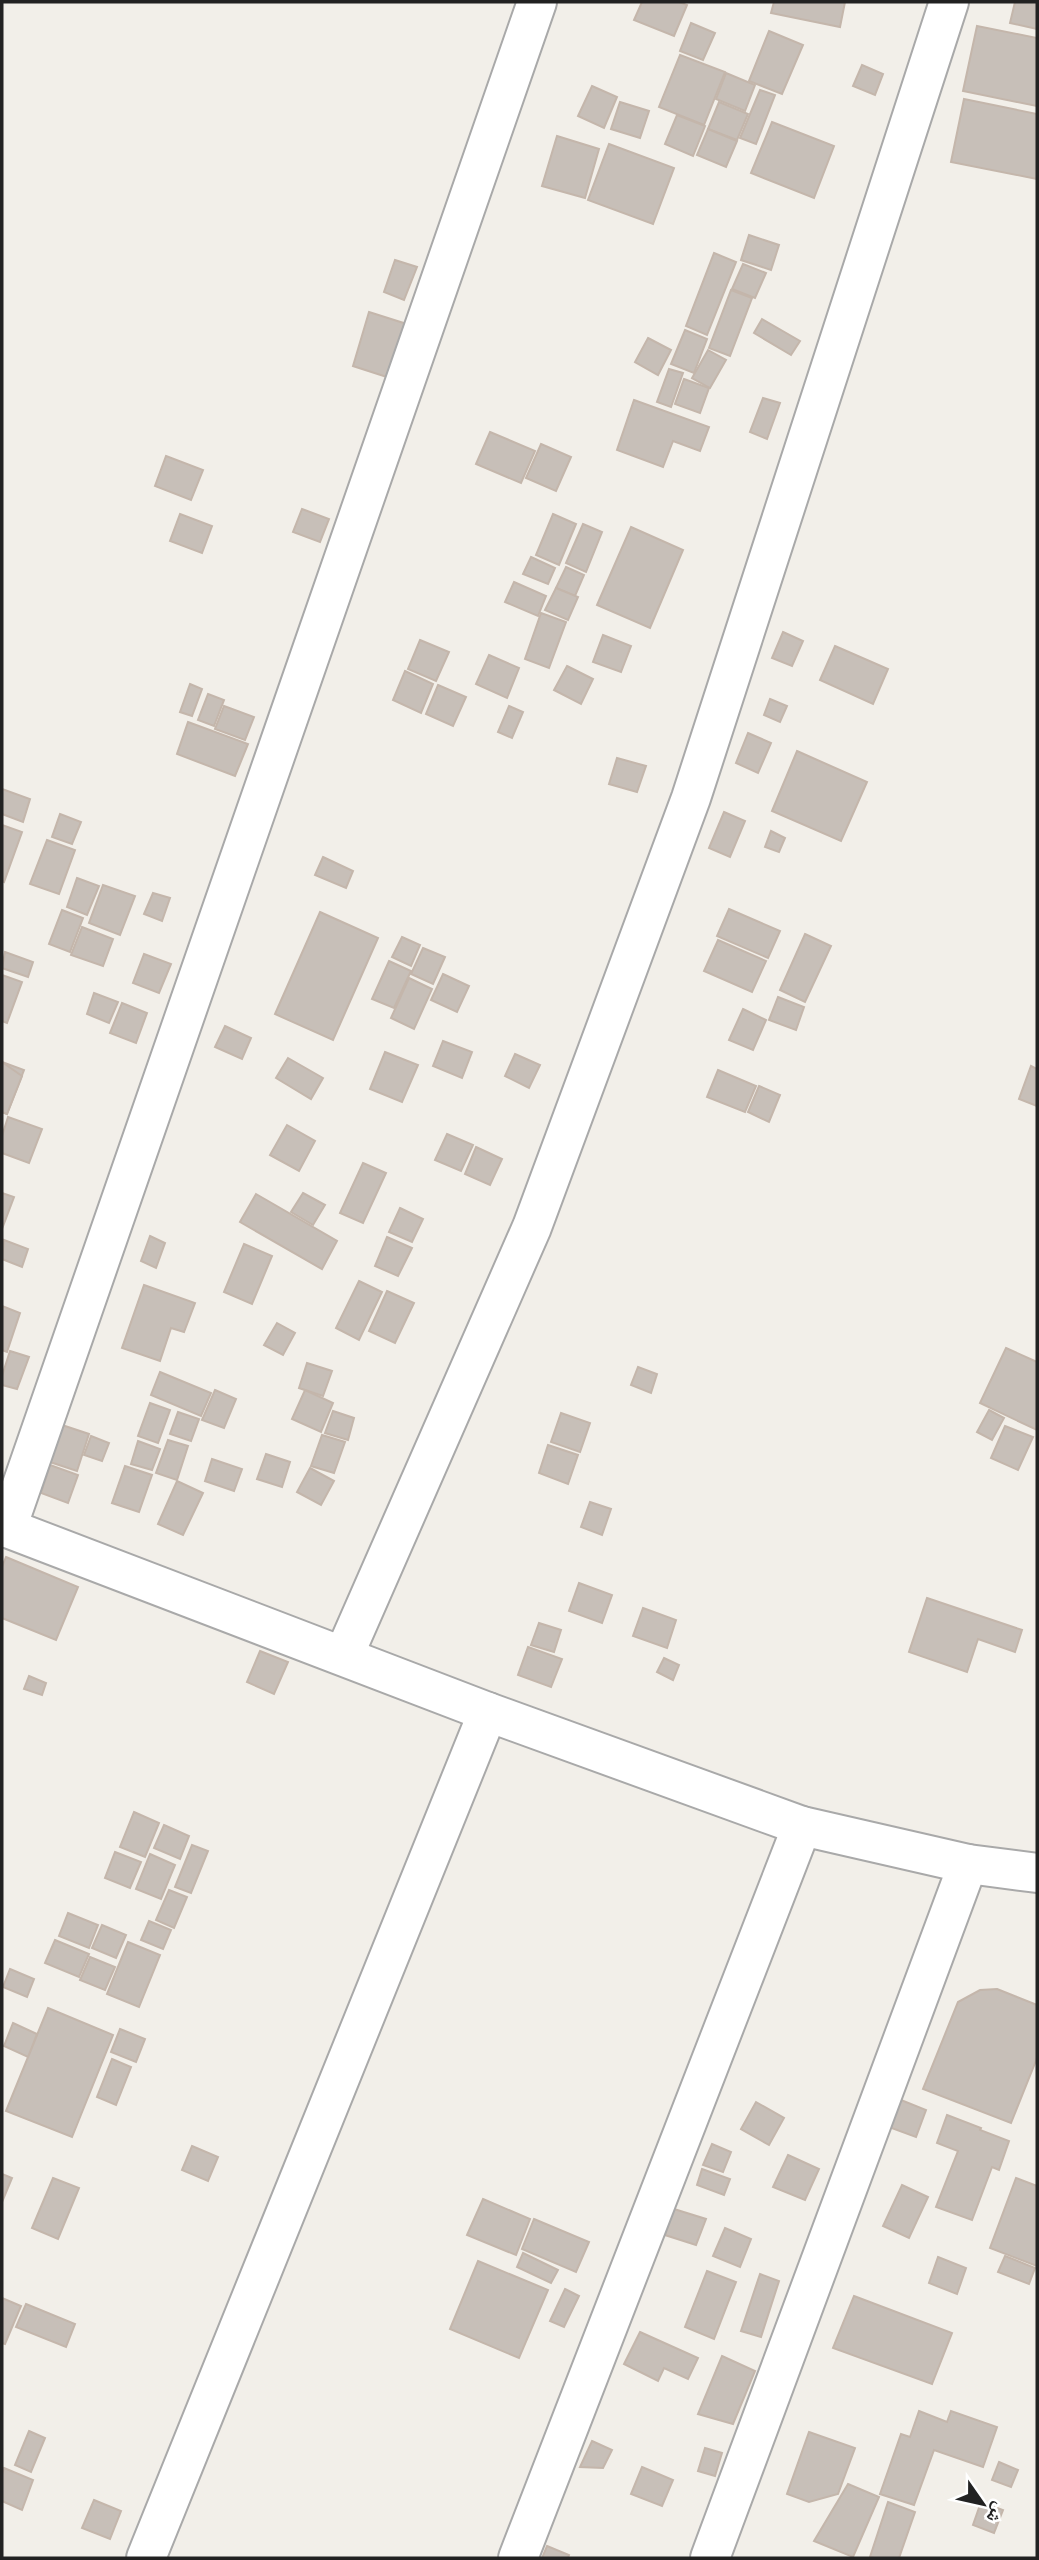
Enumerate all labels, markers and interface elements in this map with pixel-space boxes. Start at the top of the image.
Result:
north arrow [948,2469,1018,2539]
text: ش [982,2498,1011,2527]

